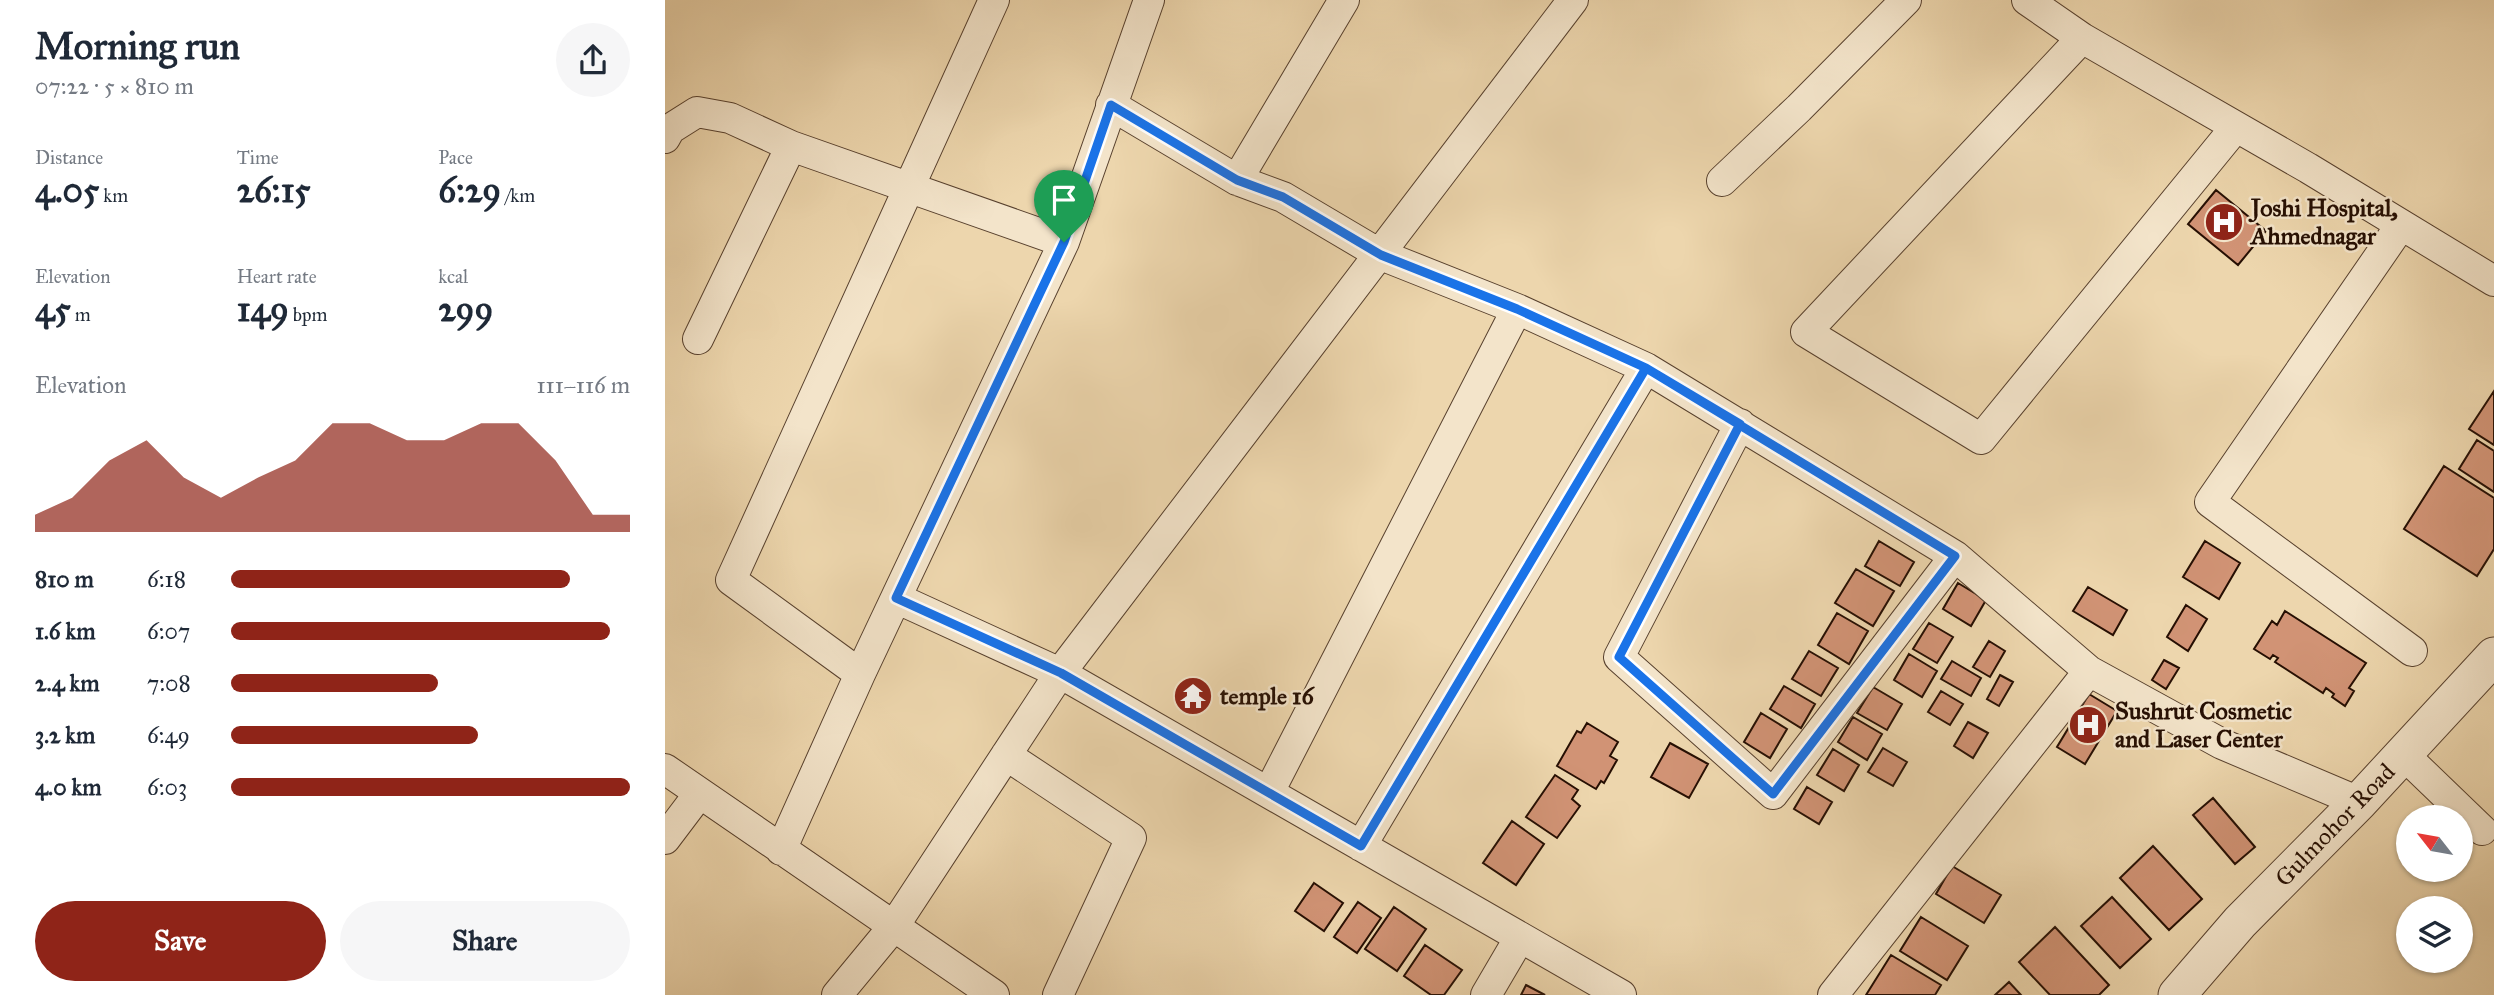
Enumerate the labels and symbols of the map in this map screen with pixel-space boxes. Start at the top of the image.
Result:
pin [1034,170,1094,242]
place label: Joshi Hospital, Ahmednagar [2248,193,2398,251]
hospital icon: Joshi Hospital, Ahmednagar [2203,201,2245,243]
temple icon: temple 16 [1172,675,1214,717]
place label: temple 16 [1219,681,1316,711]
place label: Sushrut Cosmetic and Laser Center [2115,696,2292,754]
hospital icon: Sushrut Cosmetic and Laser Center [2067,704,2109,746]
street label: Gulmohor Road [2269,757,2401,893]
north arrow [2396,805,2473,882]

